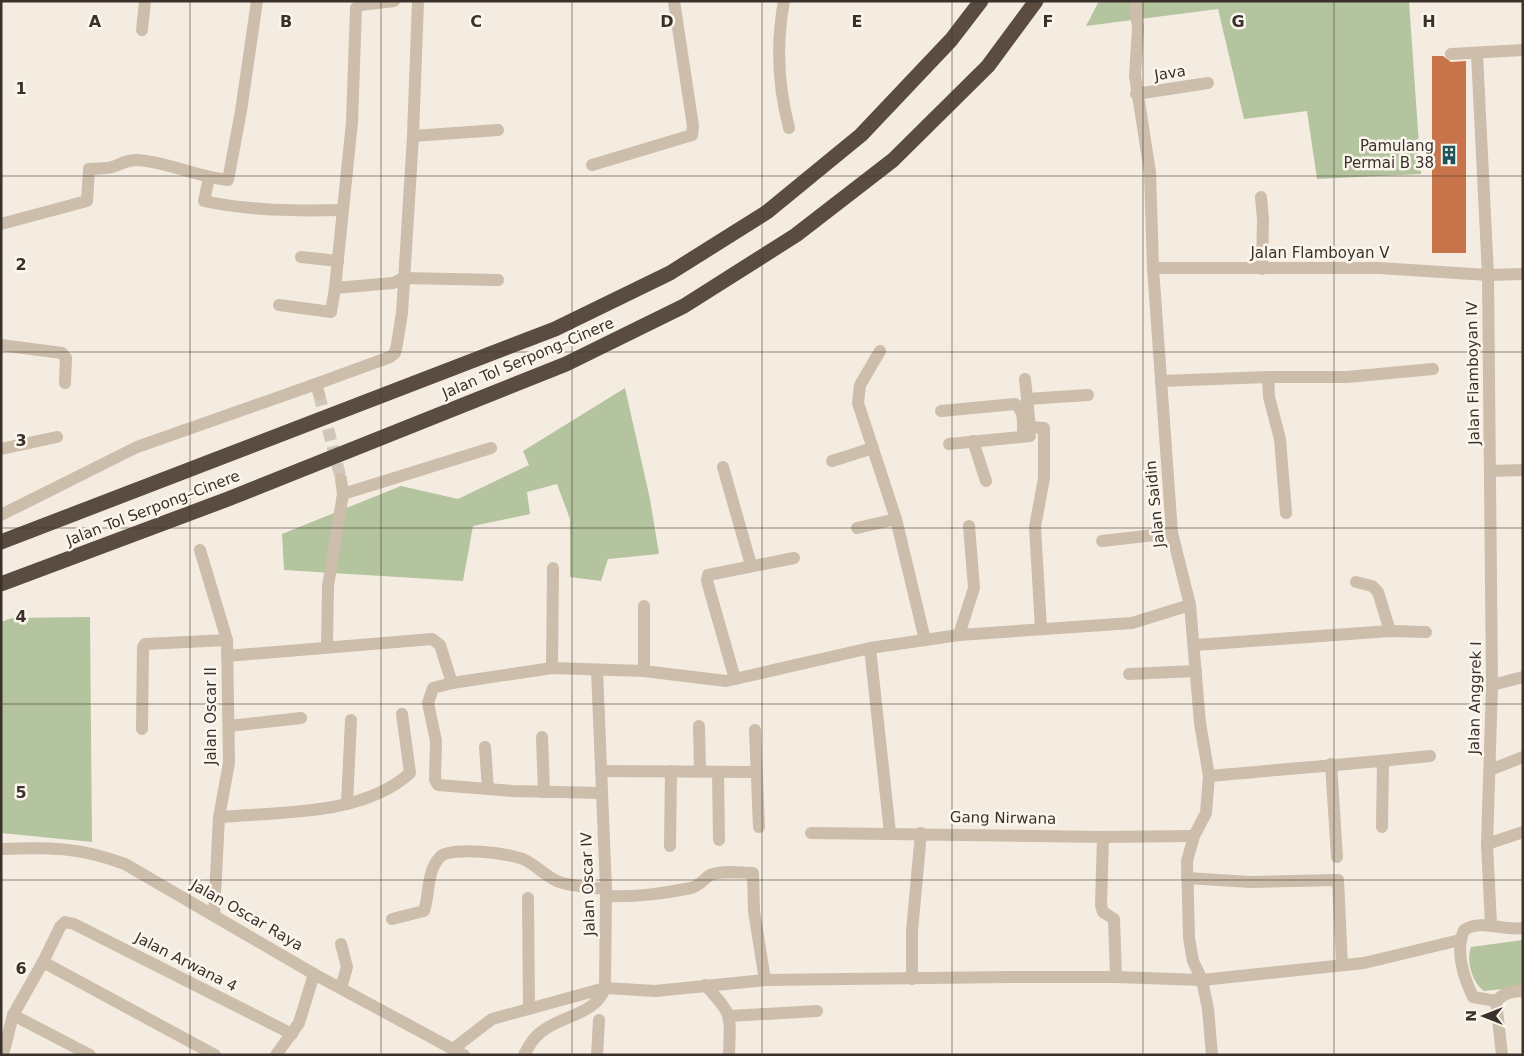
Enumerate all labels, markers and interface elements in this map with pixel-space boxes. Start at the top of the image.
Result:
text: A [89,12,102,31]
text: B [280,12,292,31]
text: C [470,12,482,31]
text: D [660,12,674,31]
text: E [852,12,862,31]
text: F [1043,12,1053,31]
text: G [1231,12,1245,31]
text: H [1422,12,1436,31]
street label: Java [1152,62,1187,85]
text: 1 [15,79,27,98]
place label: Pamulang Permai B 38 [1343,137,1434,172]
building icon: Pamulang Permai B 38 [1438,144,1460,166]
street label: Jalan Flamboyan V [1249,244,1390,262]
text: 2 [15,255,27,274]
street label: Jalan Flamboyan IV [1463,300,1483,446]
street label: Jalan Tol Serpong–Cinere [439,314,616,403]
text: 3 [15,431,27,450]
street label: Jalan Saidin [1141,460,1169,549]
street label: Jalan Tol Serpong–Cinere [63,467,242,550]
text: 4 [15,607,27,626]
street label: Jalan Anggrek I [1465,641,1485,756]
street label: Jalan Oscar II [202,667,220,766]
text: 5 [15,783,27,802]
street label: Gang Nirwana [950,808,1056,828]
street label: Jalan Oscar IV [577,831,599,937]
street label: Jalan Oscar Raya [187,875,306,954]
street label: Jalan Arwana 4 [131,928,240,995]
text: 6 [15,959,27,978]
north arrow [1459,991,1509,1041]
text: N [1463,1010,1479,1022]

